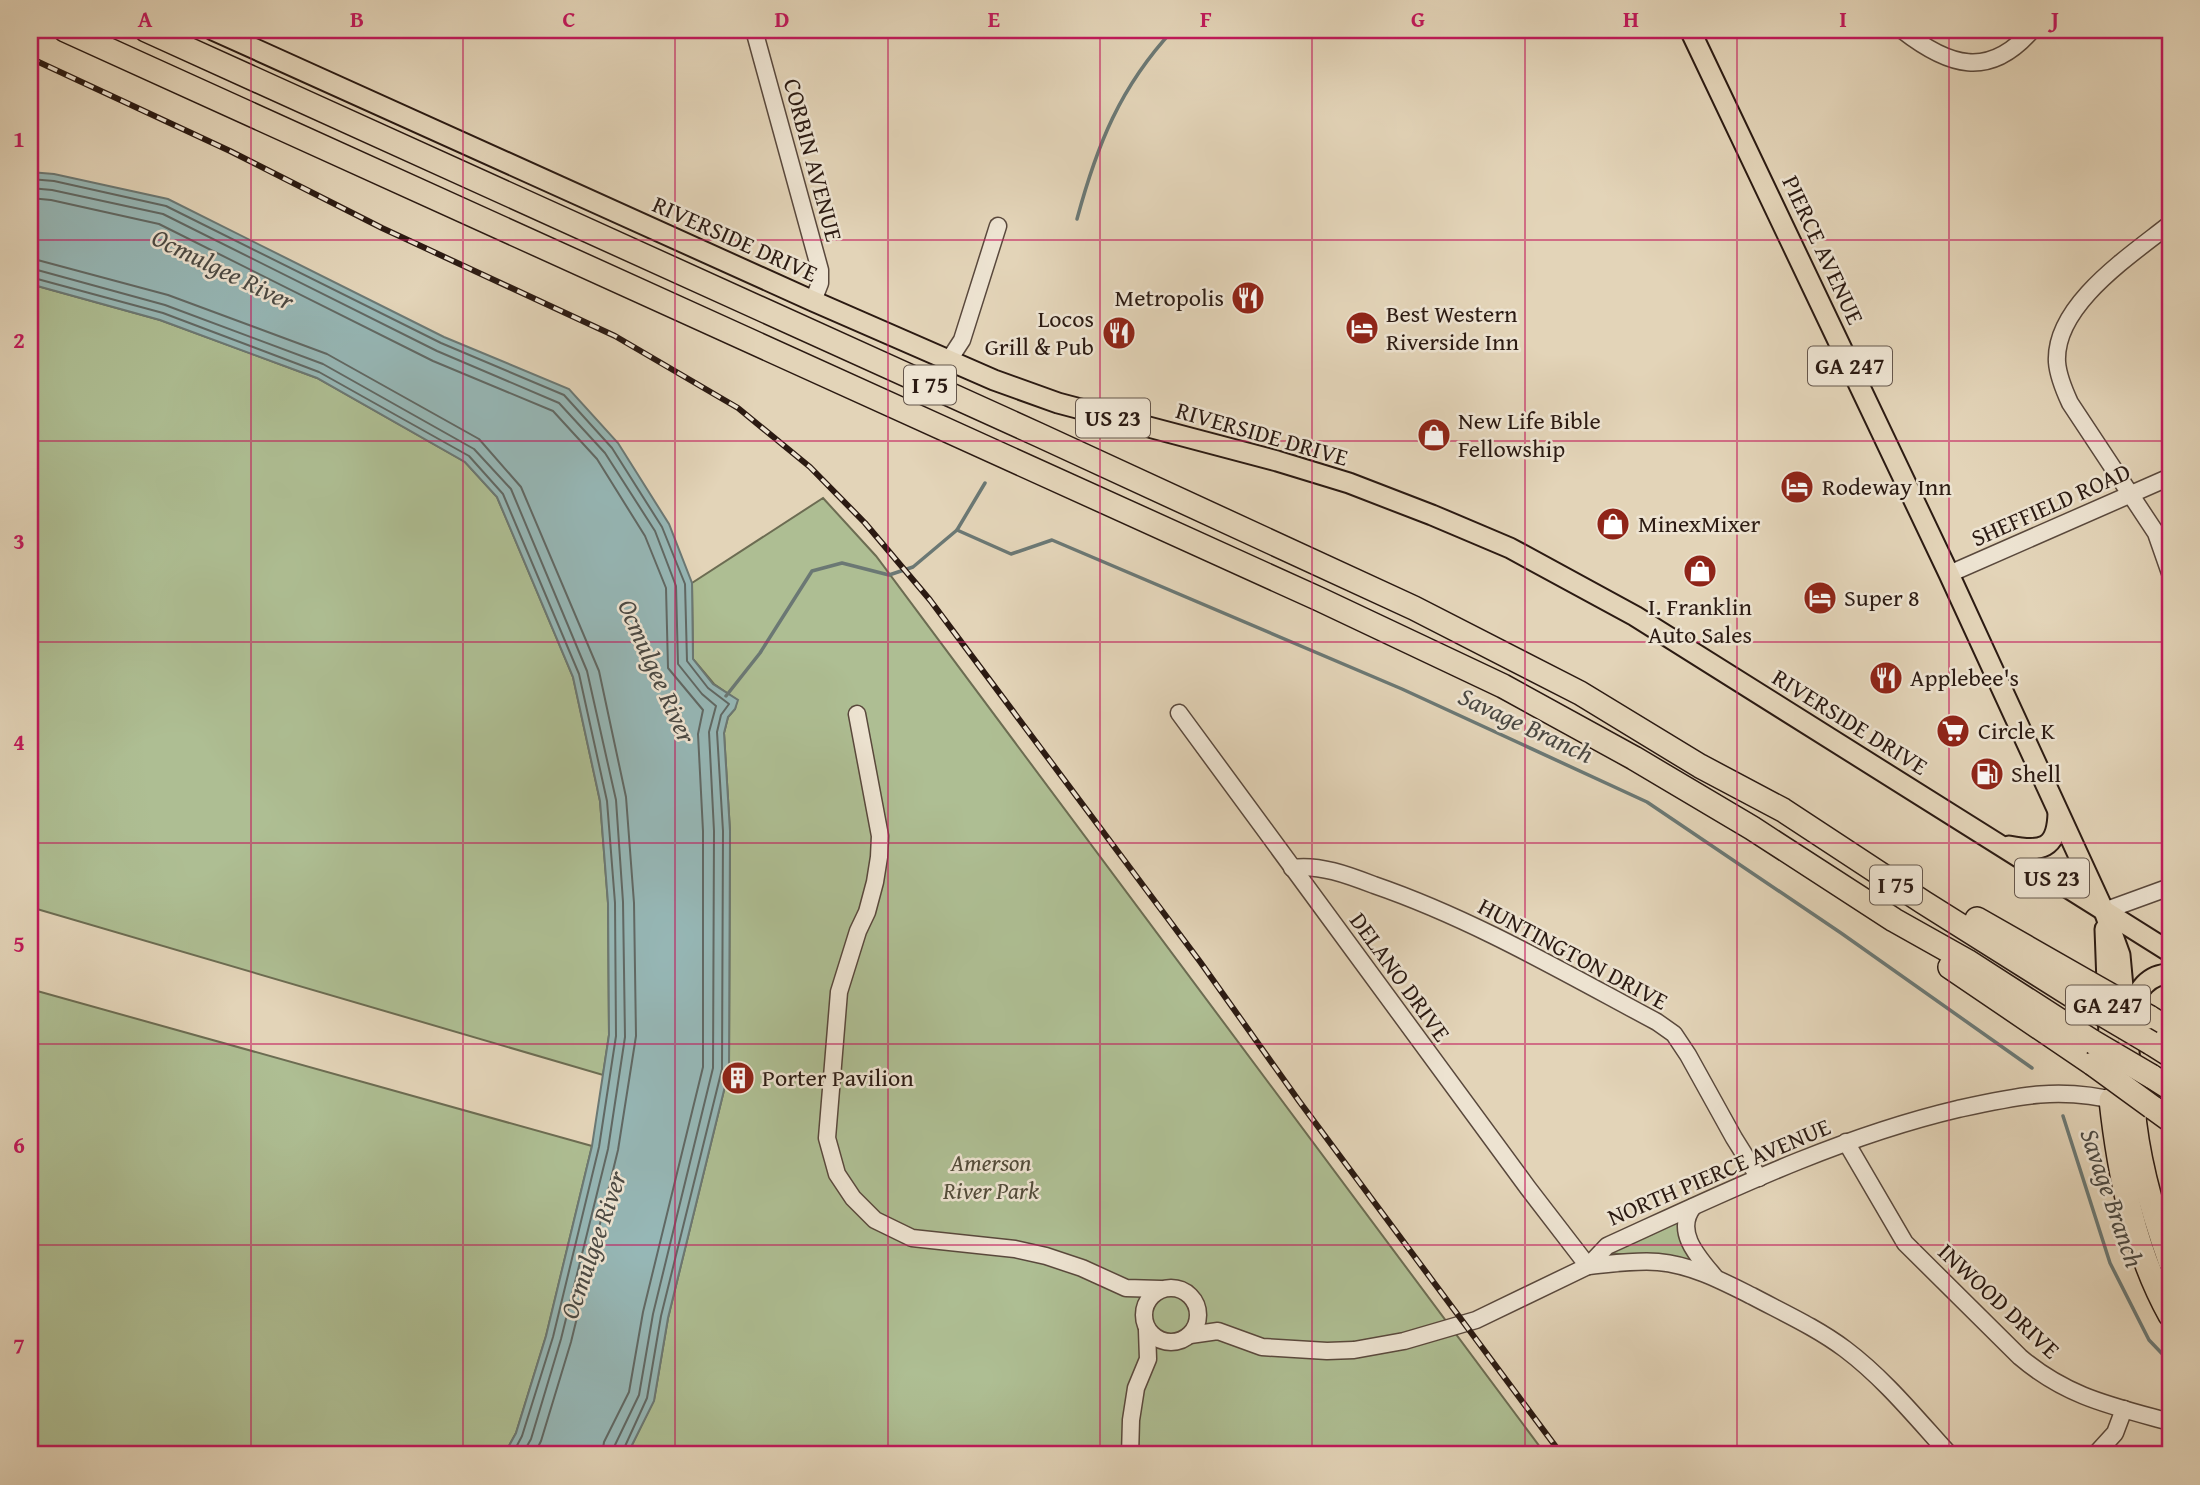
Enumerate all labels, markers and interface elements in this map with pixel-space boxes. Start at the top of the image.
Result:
text: A [138,2,153,35]
text: B [350,2,364,35]
text: C [562,2,576,35]
text: D [775,2,790,35]
text: E [988,2,1000,35]
text: F [1200,2,1212,35]
text: G [1411,2,1425,35]
text: H [1623,2,1639,35]
text: I [1839,2,1847,35]
text: J [2047,2,2059,35]
street label: CORBIN AVENUE [775,74,852,245]
text: 1 [13,122,25,155]
street label: PIERCE AVENUE [1774,169,1873,330]
street label: RIVERSIDE DRIVE [647,186,823,291]
water label: Ocmulgee River [145,217,302,320]
restaurant icon: Metropolis [1229,279,1267,317]
place label: Metropolis [1115,280,1224,315]
place label: Best Western Riverside Inn [1386,296,1520,359]
place label: Locos Grill & Pub [985,301,1094,364]
hotel icon: Best Western Riverside Inn [1343,309,1381,347]
restaurant icon: Locos Grill & Pub [1100,314,1138,352]
text: 2 [13,323,25,356]
road number: GA 247 [1808,346,1892,386]
road number: I 75 [904,366,956,404]
street label: RIVERSIDE DRIVE [1172,392,1352,475]
road number: US 23 [1076,398,1150,438]
place label: New Life Bible Fellowship [1458,403,1601,466]
shop icon: New Life Bible Fellowship [1415,416,1453,454]
street label: SHEFFIELD ROAD [1966,454,2136,555]
hotel icon: Rodeway Inn [1778,468,1816,506]
place label: Rodeway Inn [1822,469,1952,504]
shop icon: MinexMixer [1594,505,1632,543]
place label: MinexMixer [1638,506,1761,541]
text: 3 [13,524,25,557]
shop icon: I. Franklin Auto Sales [1681,552,1719,590]
hotel icon: Super 8 [1801,579,1839,617]
place label: Super 8 [1844,580,1920,615]
place label: I. Franklin Auto Sales [1648,589,1752,652]
water label: Ocmulgee River [608,593,707,750]
restaurant icon: Applebee's [1867,659,1905,697]
street label: RIVERSIDE DRIVE [1766,660,1935,783]
place label: Applebee's [1910,660,2019,695]
water label: Savage Branch [1452,676,1600,773]
supermarket icon: Circle K [1934,712,1972,750]
place label: Circle K [1978,713,2056,748]
text: 4 [13,725,25,758]
fuel station icon: Shell [1968,755,2006,793]
place label: Shell [2011,756,2061,791]
road number: US 23 [2015,858,2089,898]
road number: I 75 [1870,866,1922,904]
street label: HUNTINGTON DRIVE [1472,889,1674,1018]
street label: DELANO DRIVE [1342,905,1459,1049]
text: 5 [13,927,25,960]
road number: GA 247 [2066,986,2150,1024]
building icon: Porter Pavilion [719,1059,757,1097]
place label: Porter Pavilion [762,1060,914,1095]
street label: NORTH PIERCE AVENUE [1602,1109,1836,1234]
water label: Savage Branch [2070,1123,2154,1273]
text: 6 [13,1128,25,1161]
park label: Amerson River Park [942,1145,1039,1208]
water label: Ocmulgee River [549,1164,636,1324]
street label: INWOOD DRIVE [1930,1235,2068,1367]
text: 7 [13,1329,25,1362]

